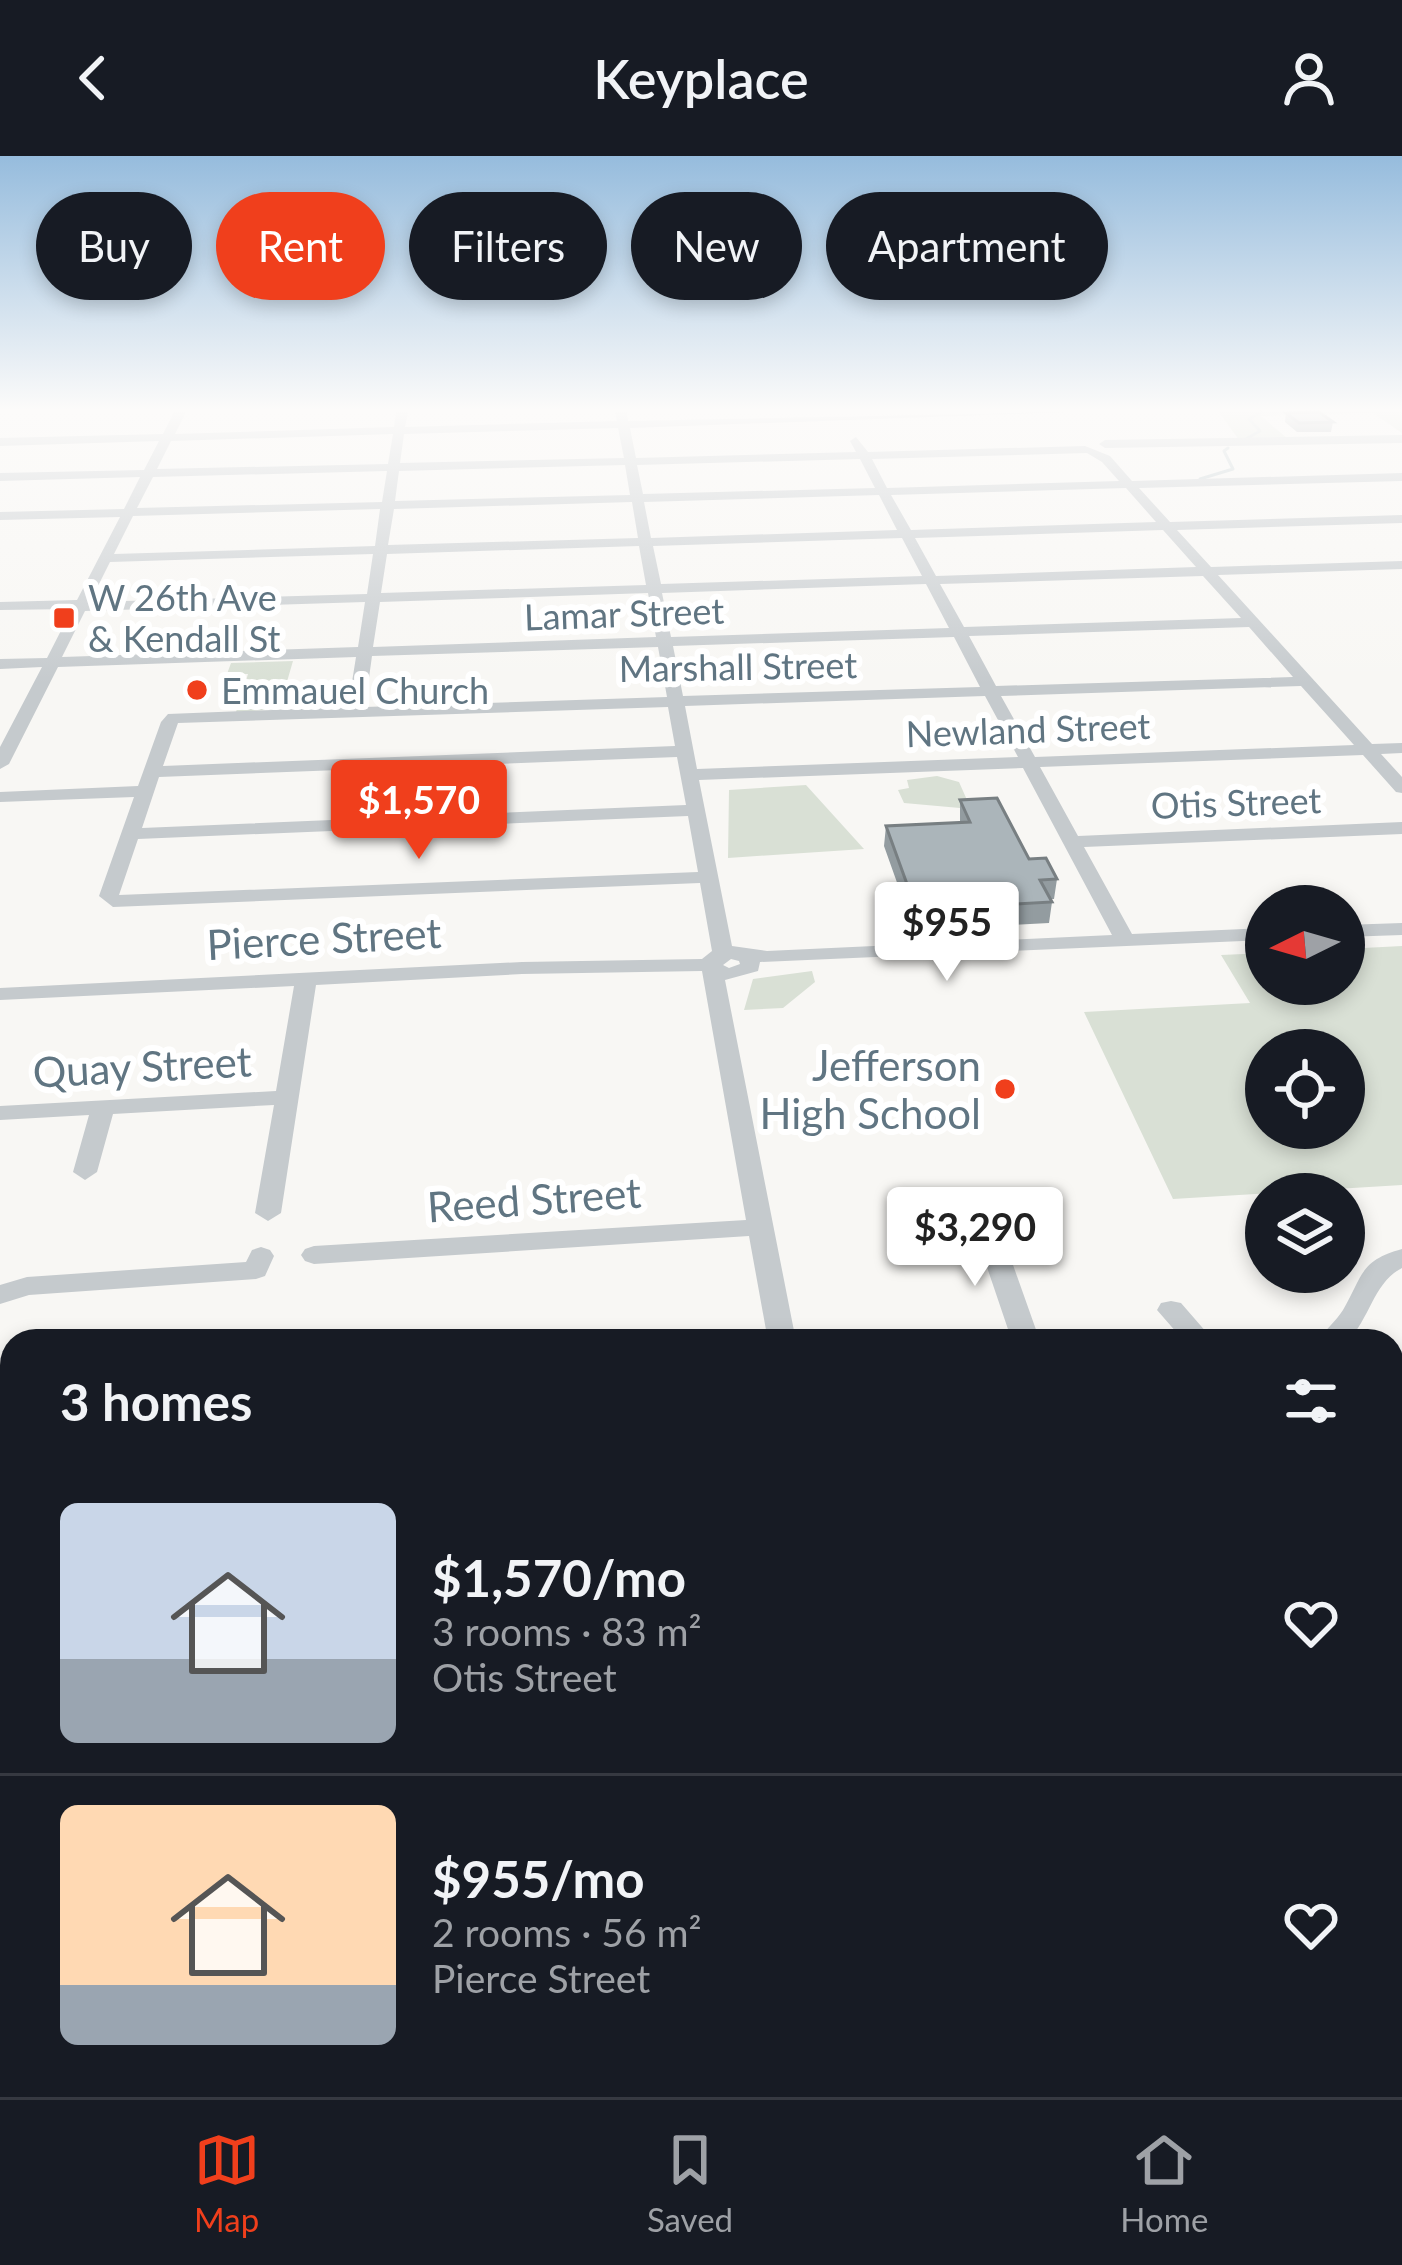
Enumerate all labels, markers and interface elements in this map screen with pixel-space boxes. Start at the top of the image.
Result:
icon: back [60,45,126,111]
icon: person [1276,45,1342,111]
text: Keyplace [593,46,809,111]
chip: Buy [36,192,192,300]
chip: Rent [216,192,385,300]
chip: Filters [409,192,607,300]
chip: New [631,192,802,300]
chip: Apartment [826,192,1108,300]
place label: W 26th Ave & Kendall St [88,575,280,660]
street label: Lamar Street [523,588,725,638]
marker: W 26th Ave & Kendall St [51,605,77,631]
street label: Marshall Street [618,642,858,690]
place label: Emmauel Church [221,668,489,712]
marker: Emmauel Church [184,677,210,703]
street label: Newland Street [905,703,1151,755]
pin: $1,570 [321,760,517,862]
text: $1,570 [358,776,480,822]
street label: Otis Street [1150,777,1322,827]
pin: $955 [876,882,1018,984]
north arrow [1245,885,1365,1005]
map controls [1245,885,1365,1293]
text: $955 [902,898,992,944]
street label: Pierce Street [205,907,443,969]
button: locate [1245,1029,1365,1149]
street label: Quay Street [31,1035,253,1097]
place label: Jefferson High School [759,1040,981,1138]
marker: Jefferson High School [992,1076,1018,1102]
street label: Reed Street [425,1167,643,1231]
button: layers [1245,1173,1365,1293]
pin: $3,290 [877,1187,1073,1289]
text: $3,290 [914,1203,1036,1249]
icon: filters [1278,1368,1344,1434]
text: 3 homes [60,1371,252,1432]
text: $1,570/mo [432,1547,686,1608]
icon: home [156,1551,300,1695]
icon: heart [1278,1590,1344,1656]
text: 3 rooms · 83 m² [432,1608,702,1654]
text: Otis Street [432,1654,617,1700]
text: $955/mo [432,1848,645,1909]
icon: home [156,1853,300,1997]
icon: heart [1278,1892,1344,1958]
text: 2 rooms · 56 m² [432,1909,702,1955]
text: Pierce Street [432,1955,650,2001]
tab: Map [194,2127,260,2239]
tab: Saved [647,2127,733,2239]
tab: Home [1120,2127,1208,2239]

